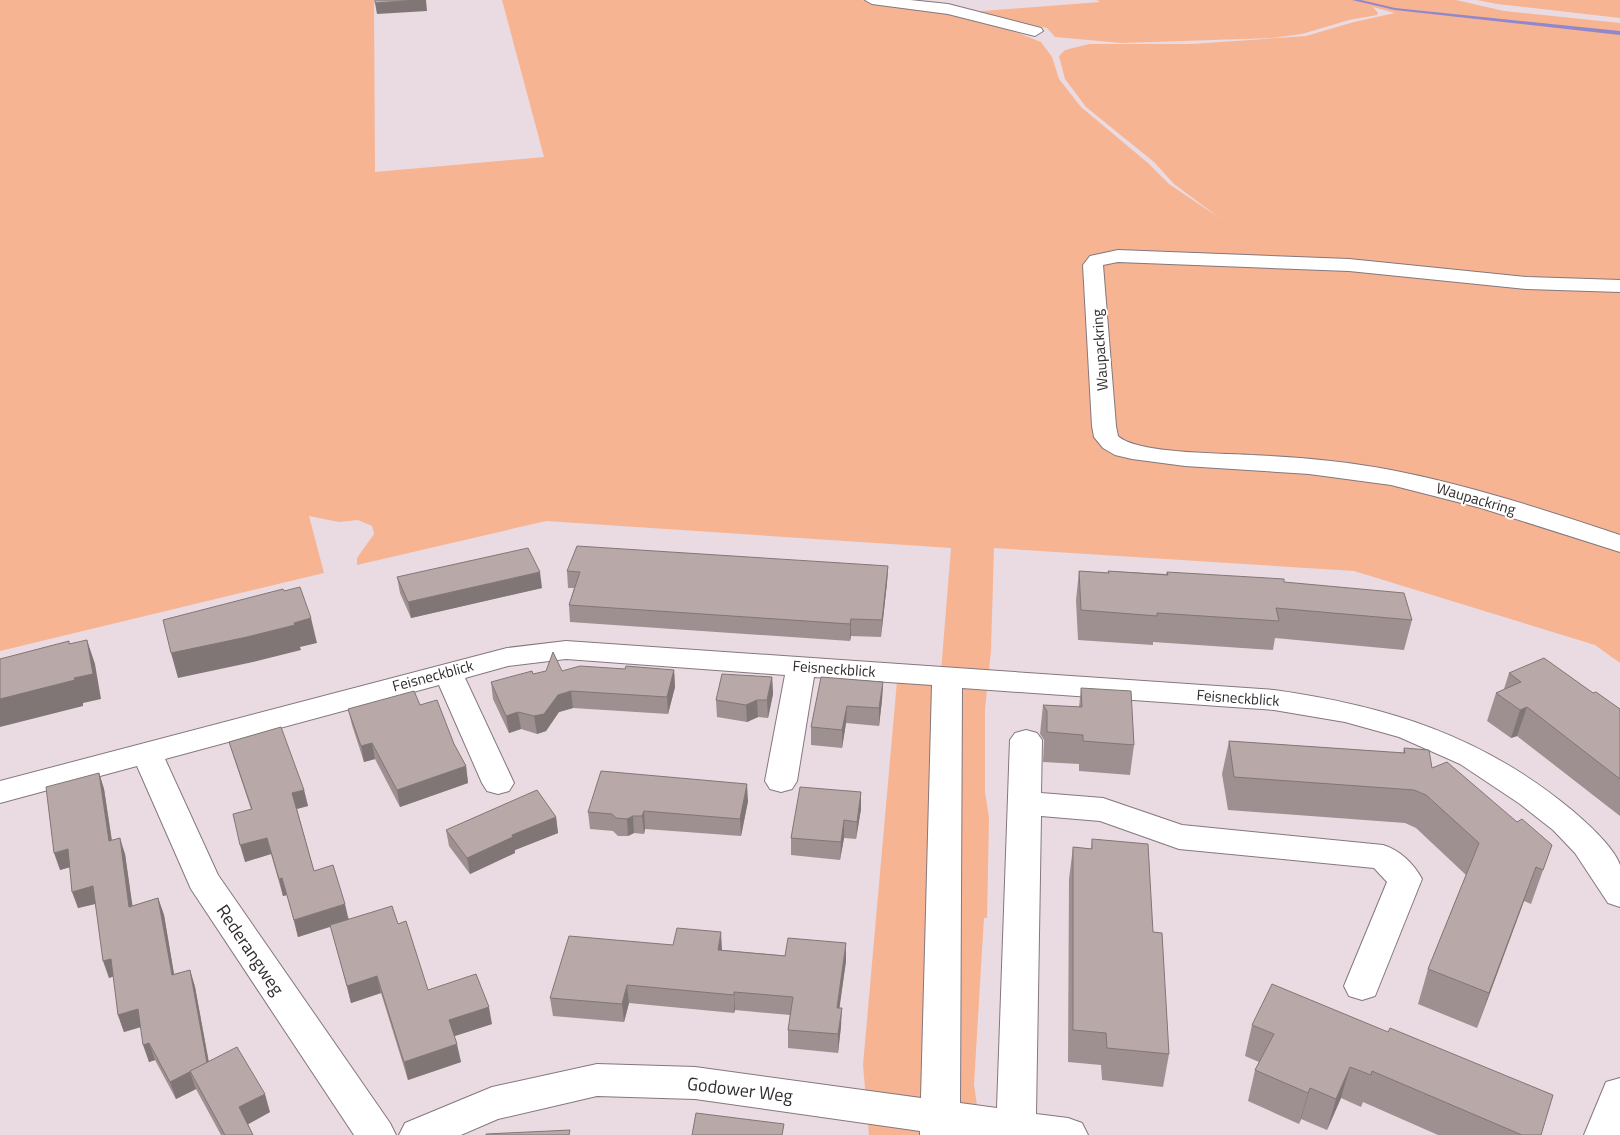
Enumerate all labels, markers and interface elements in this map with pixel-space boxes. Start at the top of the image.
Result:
street label: Waupackring [1085,308,1114,392]
street label: Waupackring [1434,476,1519,521]
street label: Feisneckblick [390,654,476,697]
street label: Feisneckblick [792,654,876,683]
street label: Feisneckblick [1196,683,1280,712]
street label: Rederangweg [210,899,291,1001]
street label: Godower Weg [686,1070,794,1109]

